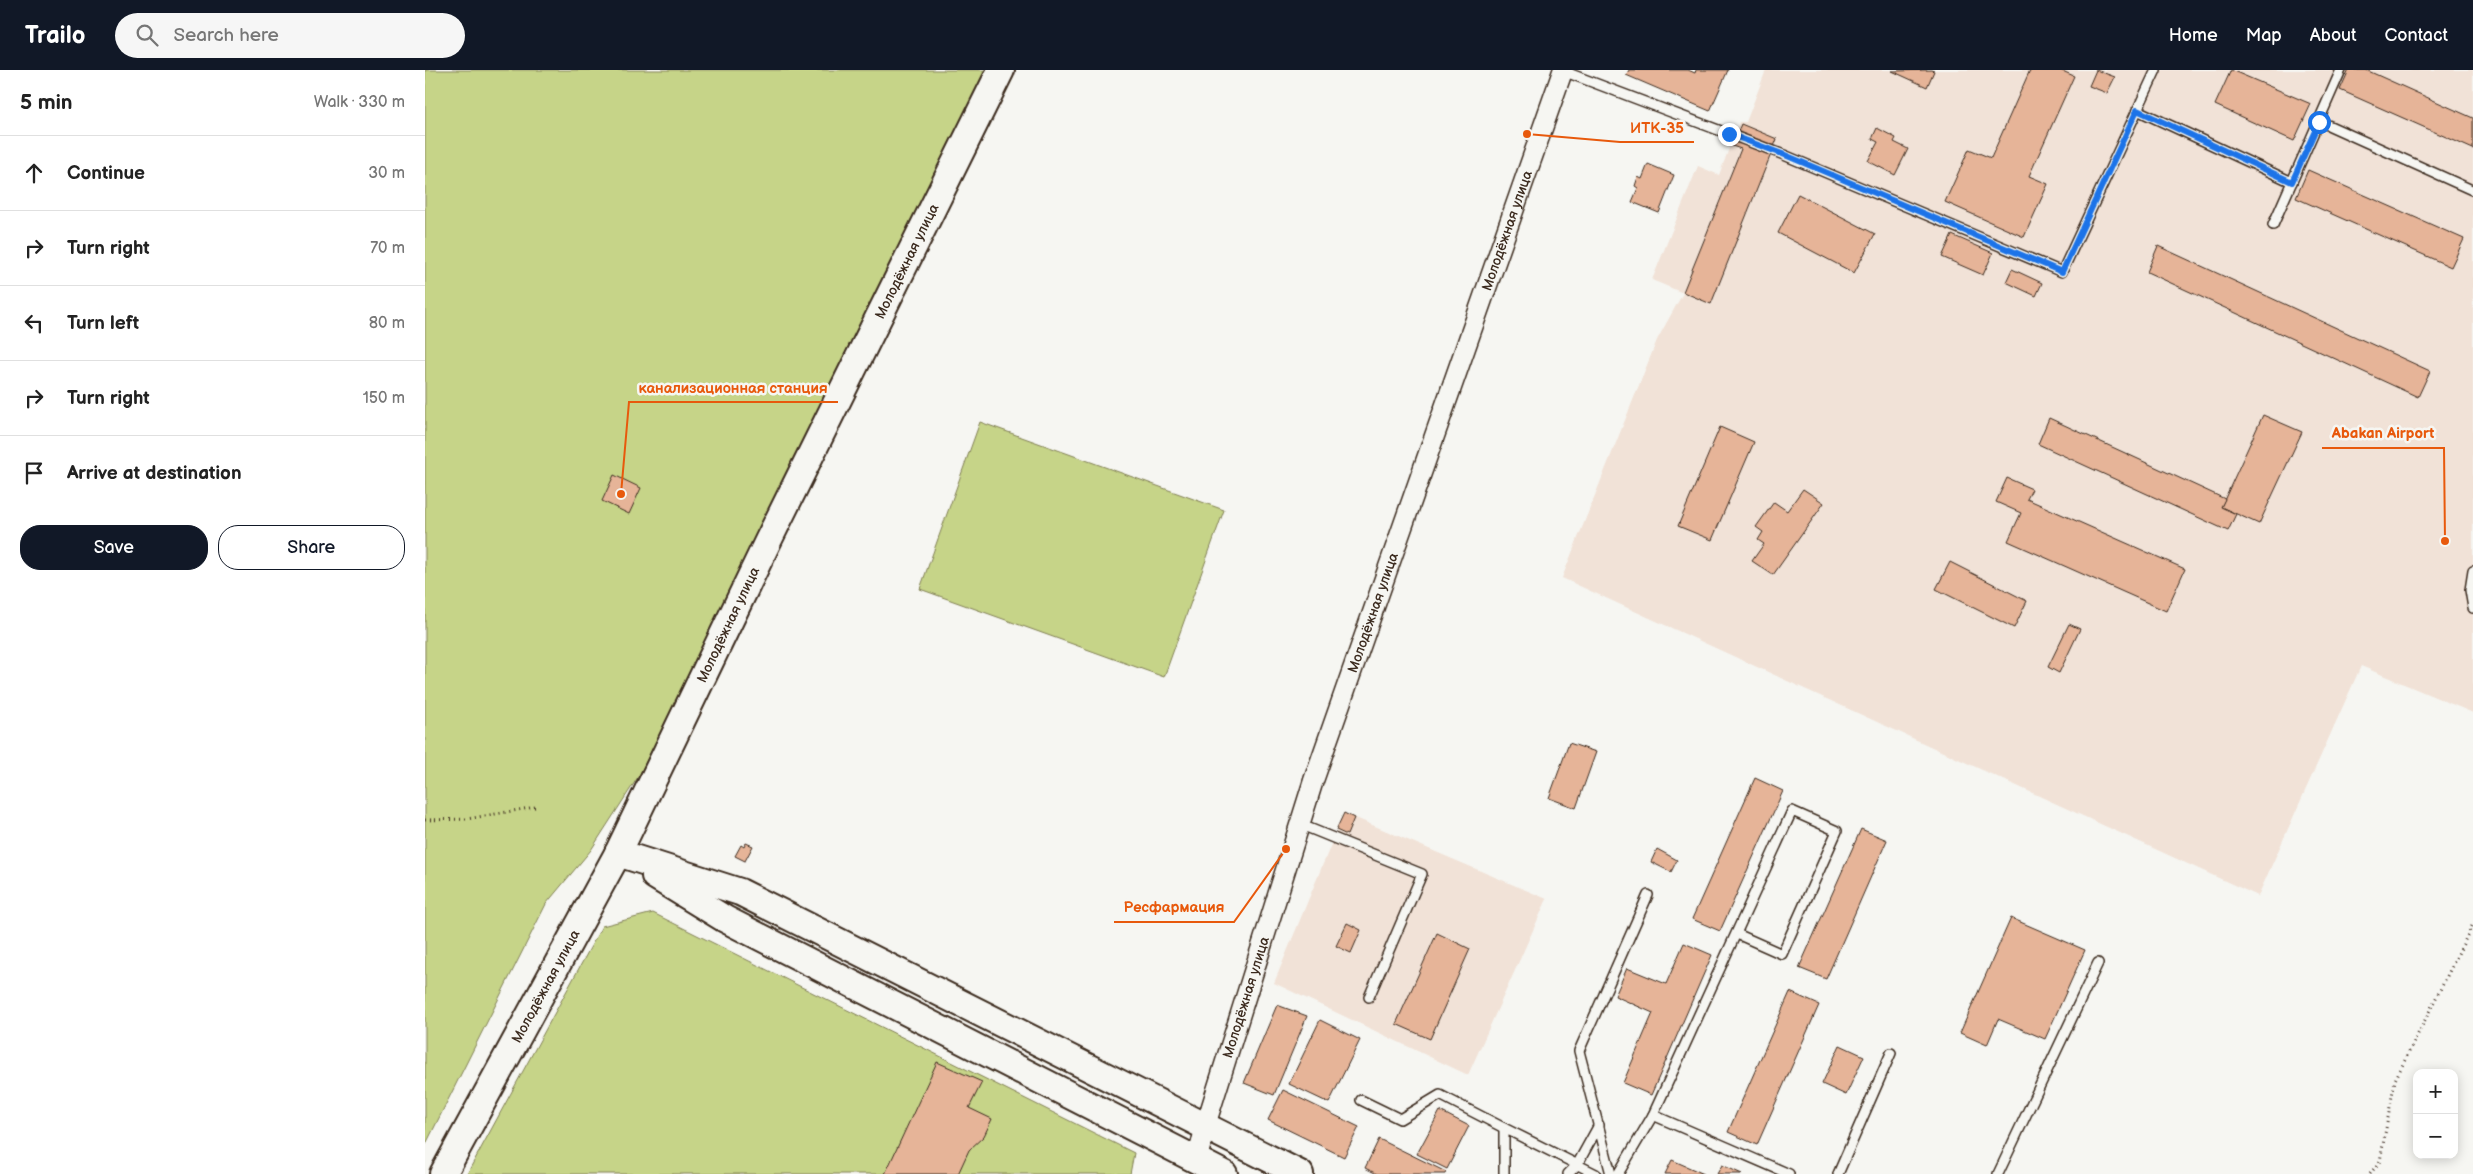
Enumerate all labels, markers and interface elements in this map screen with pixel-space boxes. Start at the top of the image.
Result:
search box [115,13,465,58]
text: Trailo [25,21,85,50]
icon: search [133,21,161,49]
text: Search here [173,24,279,47]
text: Home [2169,25,2218,46]
text: Map [2246,25,2282,46]
text: About [2310,25,2357,46]
text: Contact [2385,25,2448,46]
text: 5 min [20,90,73,115]
text: Walk · 330 m [314,93,405,112]
route start [2308,111,2331,134]
callout: ИТК-35 [1620,112,1694,142]
text: ИТК-35 [1630,119,1684,138]
route end [1718,123,1741,146]
icon: ahead [20,159,48,187]
text: Continue [67,162,145,185]
text: 30 m [368,164,405,183]
street label: Молодёжная улица [1478,168,1536,293]
street label: Молодёжная улица [871,200,943,322]
icon: right [20,234,48,262]
text: Turn right [67,237,150,260]
text: 70 m [370,239,405,258]
icon: left [20,309,48,337]
text: Turn left [67,312,139,335]
text: 80 m [369,314,405,333]
callout: канализационная станция [629,372,838,402]
text: канализационная станция [638,379,828,398]
icon: right [20,384,48,412]
text: Turn right [67,387,150,410]
text: 150 m [363,389,405,408]
callout: Abakan Airport [2322,418,2444,448]
text: Abakan Airport [2331,424,2434,443]
icon: arrive [20,459,48,487]
text: Arrive at destination [67,462,242,485]
button: Save [20,525,208,570]
button: Share [218,525,405,570]
street label: Молодёжная улица [1344,550,1402,675]
street label: Молодёжная улица [693,564,764,685]
callout: Ресфармация [1114,892,1234,922]
text: Ресфармация [1124,898,1224,917]
street label: Молодёжная улица [508,926,584,1046]
street label: Молодёжная улица [1219,934,1273,1060]
map controls [2413,1069,2458,1159]
button: + [2413,1069,2458,1114]
button: − [2413,1114,2458,1159]

